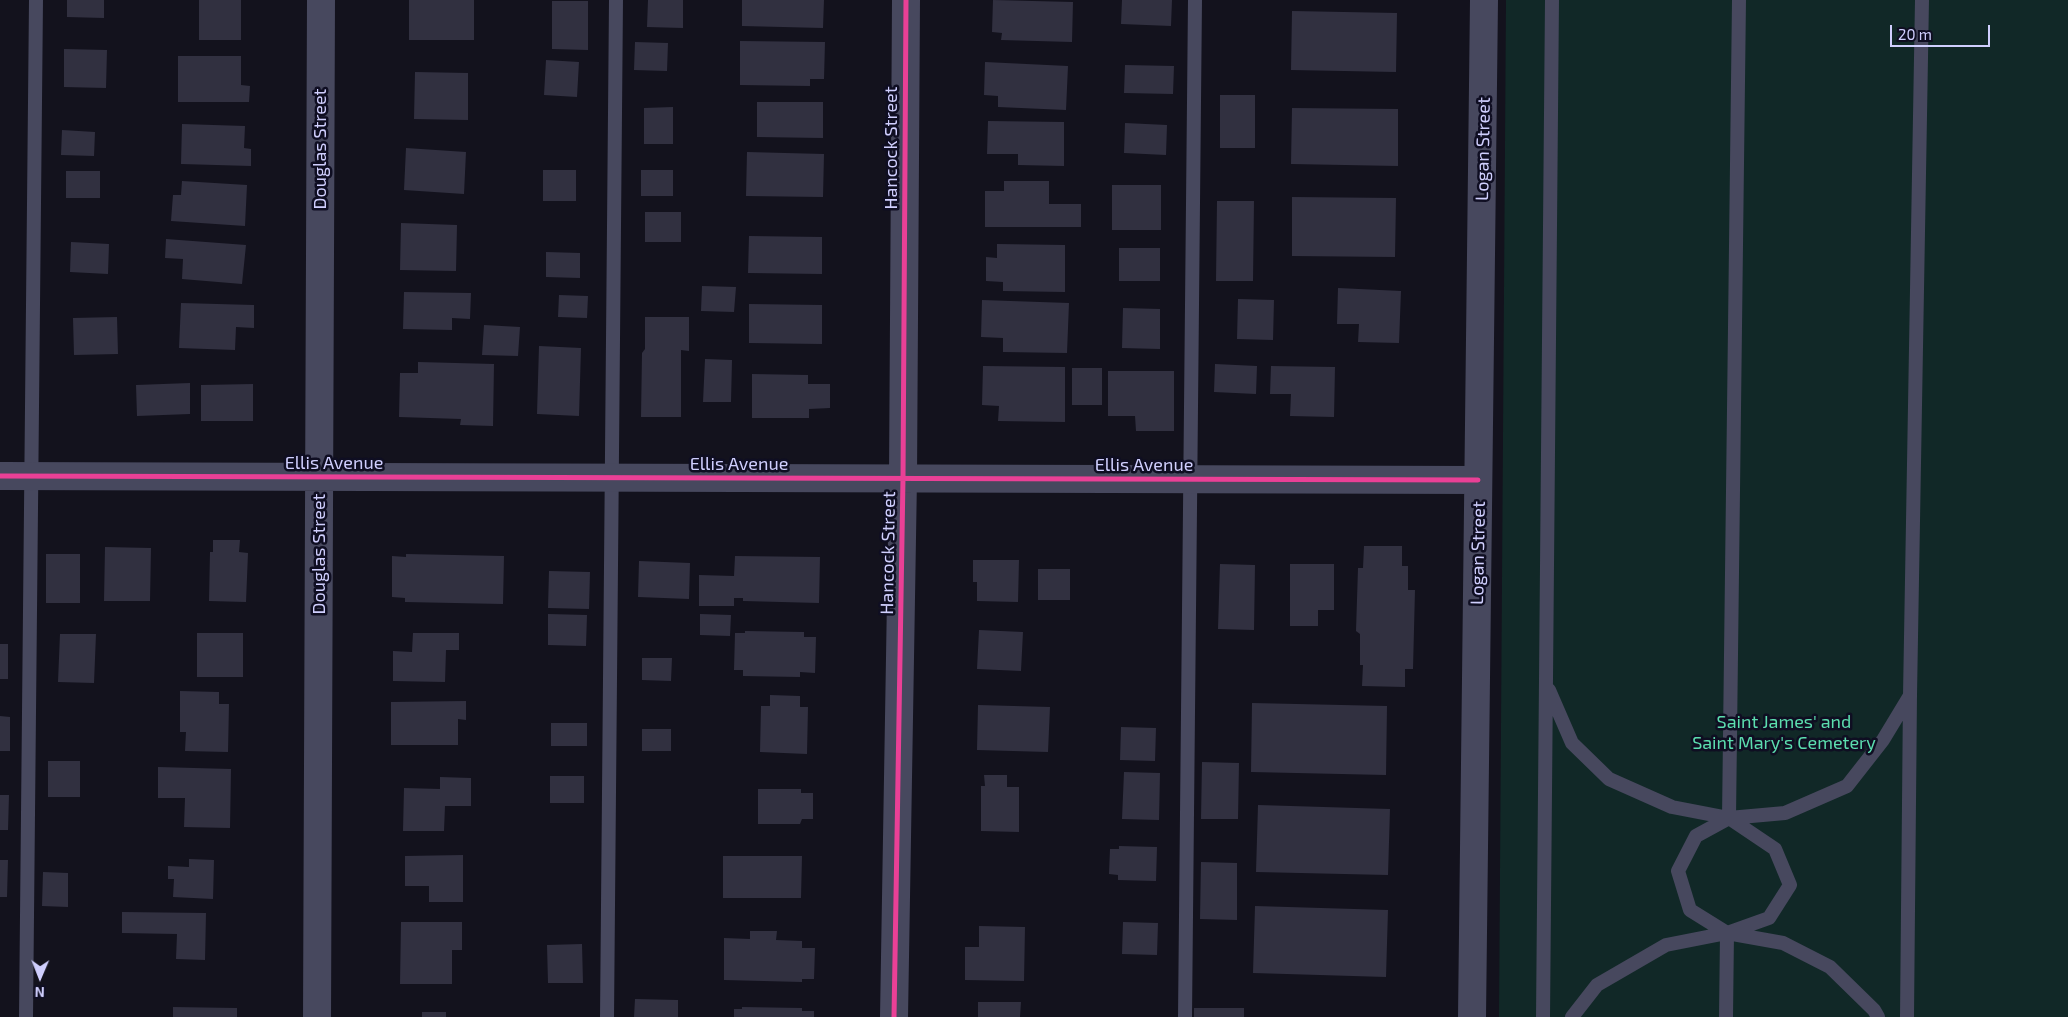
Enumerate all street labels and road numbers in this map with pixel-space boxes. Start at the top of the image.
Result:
street label: Hancock Street [880,86,902,210]
street label: Douglas Street [309,89,331,209]
street label: Logan Street [1471,97,1495,201]
street label: Ellis Avenue [285,452,383,474]
street label: Ellis Avenue [690,453,788,475]
street label: Ellis Avenue [1095,454,1193,476]
street label: Hancock Street [876,491,900,615]
street label: Douglas Street [308,494,330,614]
street label: Logan Street [1466,501,1490,605]

